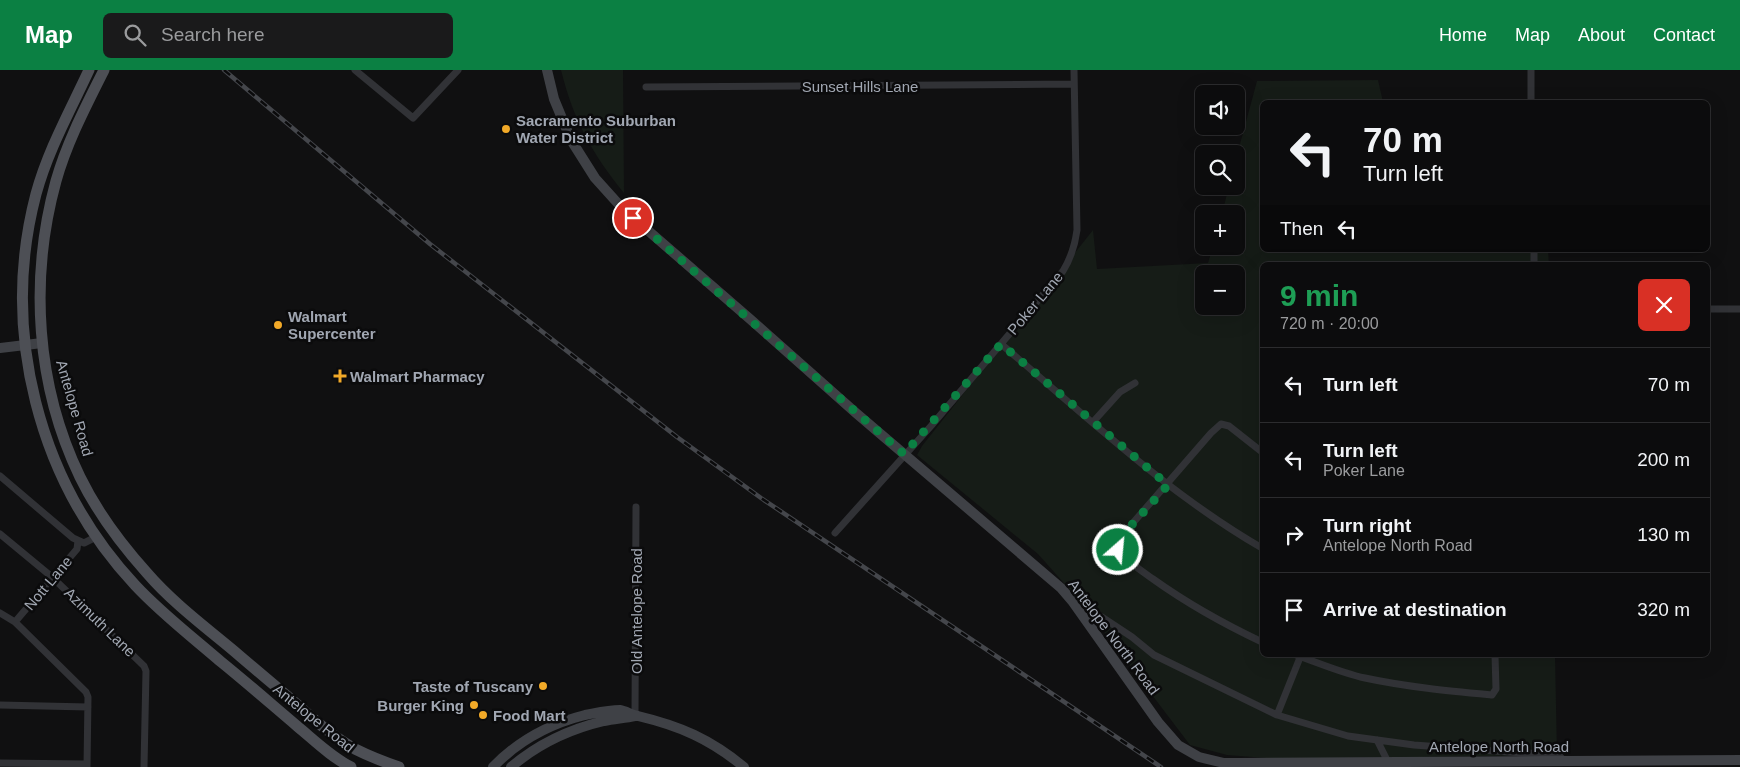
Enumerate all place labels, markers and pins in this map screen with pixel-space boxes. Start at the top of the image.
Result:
place label: Sacramento Suburban Water District [516,112,676,146]
marker: Sacramento Suburban Water District [500,123,512,135]
pin [612,197,654,239]
place label: Walmart Supercenter [288,308,376,342]
marker: Walmart Supercenter [272,319,284,331]
place label: Walmart Pharmacy [350,368,485,385]
marker: Walmart Pharmacy [334,370,346,382]
place label: Taste of Tuscany [413,678,534,695]
marker: Taste of Tuscany [537,680,549,692]
place label: Burger King [377,697,464,714]
marker: Burger King [468,699,480,711]
place label: Food Mart [493,707,566,724]
marker: Food Mart [477,709,489,721]

